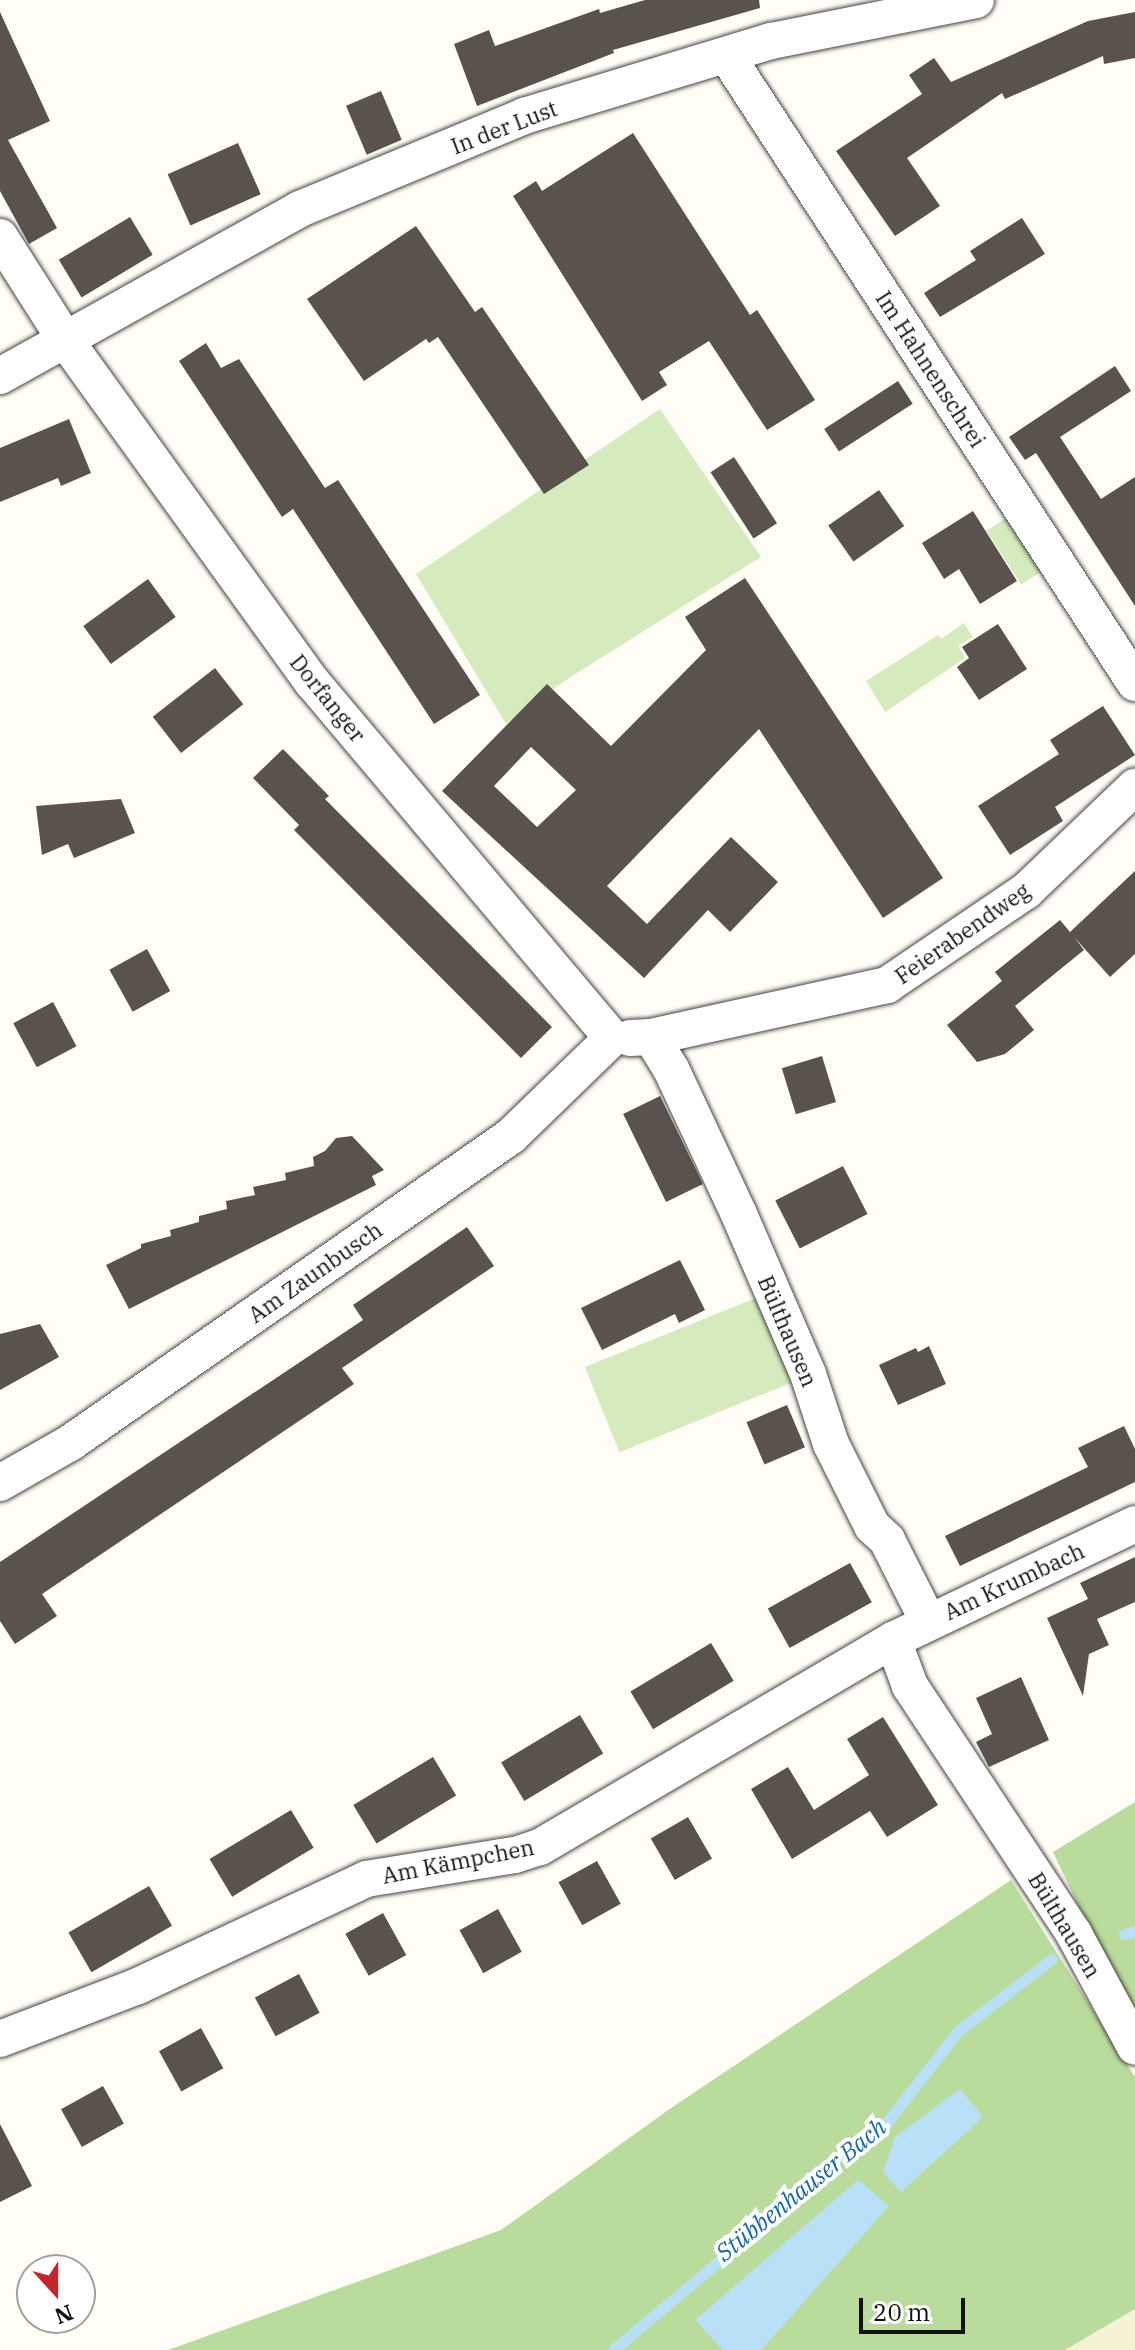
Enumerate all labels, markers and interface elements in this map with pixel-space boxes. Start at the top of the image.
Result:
street label: In der Lust [447,95,561,159]
street label: Im Hahnenschrei [871,286,991,452]
street label: Dorfanger [285,649,371,747]
street label: Feierabendweg [890,877,1034,989]
street label: Am Zaunbusch [243,1216,387,1328]
street label: Bülthausen [753,1271,823,1391]
street label: Am Krumbach [940,1537,1088,1625]
street label: Am Kämpchen [380,1833,536,1889]
street label: Bülthausen [1023,1867,1107,1983]
water label: Stübbenhauser Bach [710,2113,892,2267]
north arrow [16,2254,96,2334]
scale bar [863,2282,969,2332]
text: 20 m [873,2296,930,2328]
text: N [51,2298,77,2332]

